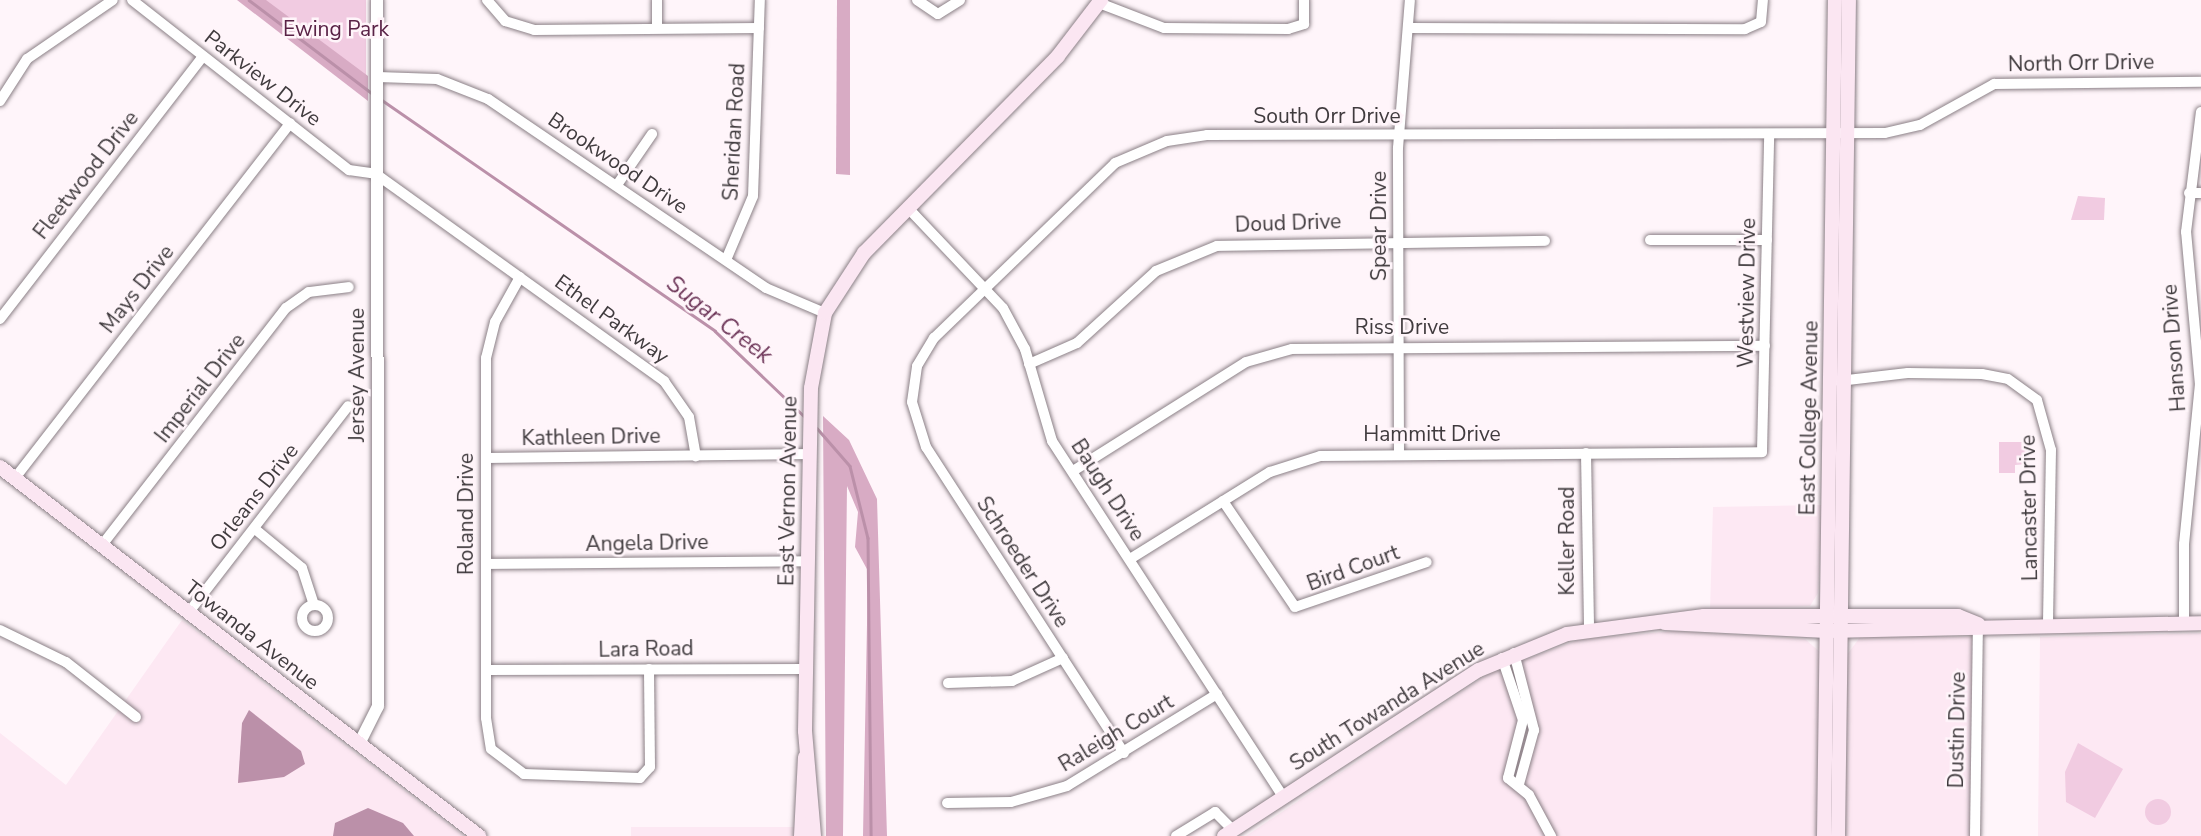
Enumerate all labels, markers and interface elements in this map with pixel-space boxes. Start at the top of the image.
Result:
park label: Ewing Park [283,16,389,42]
street label: Parkview Drive [200,25,326,131]
street label: North Orr Drive [2008,49,2154,77]
street label: Sheridan Road [718,62,750,202]
street label: South Orr Drive [1253,103,1401,129]
street label: Fleetwood Drive [28,106,144,244]
street label: Brookwood Drive [543,107,693,219]
street label: Spear Drive [1366,171,1392,281]
street label: Doud Drive [1234,209,1342,237]
street label: Westview Drive [1733,218,1761,368]
street label: Mays Drive [95,240,179,338]
street label: Ethel Parkway [550,269,674,369]
water label: Sugar Creek [661,270,777,370]
street label: Hanson Drive [2157,283,2191,413]
street label: Jersey Avenue [344,308,370,442]
street label: Riss Drive [1355,314,1449,340]
street label: East College Avenue [1795,320,1823,516]
street label: Imperial Drive [150,328,250,448]
street label: East Vernon Avenue [774,396,802,586]
street label: Hammitt Drive [1363,421,1501,447]
street label: Kathleen Drive [521,423,661,451]
street label: Baugh Drive [1066,434,1150,546]
street label: Lancaster Drive [2015,435,2043,581]
street label: Orleans Drive [204,438,304,556]
street label: Roland Drive [453,453,479,575]
street label: Keller Road [1554,486,1580,596]
street label: Schroeder Drive [971,492,1075,632]
street label: Angela Drive [585,529,709,557]
street label: Bird Court [1303,540,1403,596]
street label: Towanda Avenue [180,575,324,695]
street label: Lara Road [598,636,694,662]
street label: South Towanda Avenue [1285,636,1489,776]
street label: Dustin Drive [1943,671,1971,789]
street label: Raleigh Court [1054,689,1178,777]

